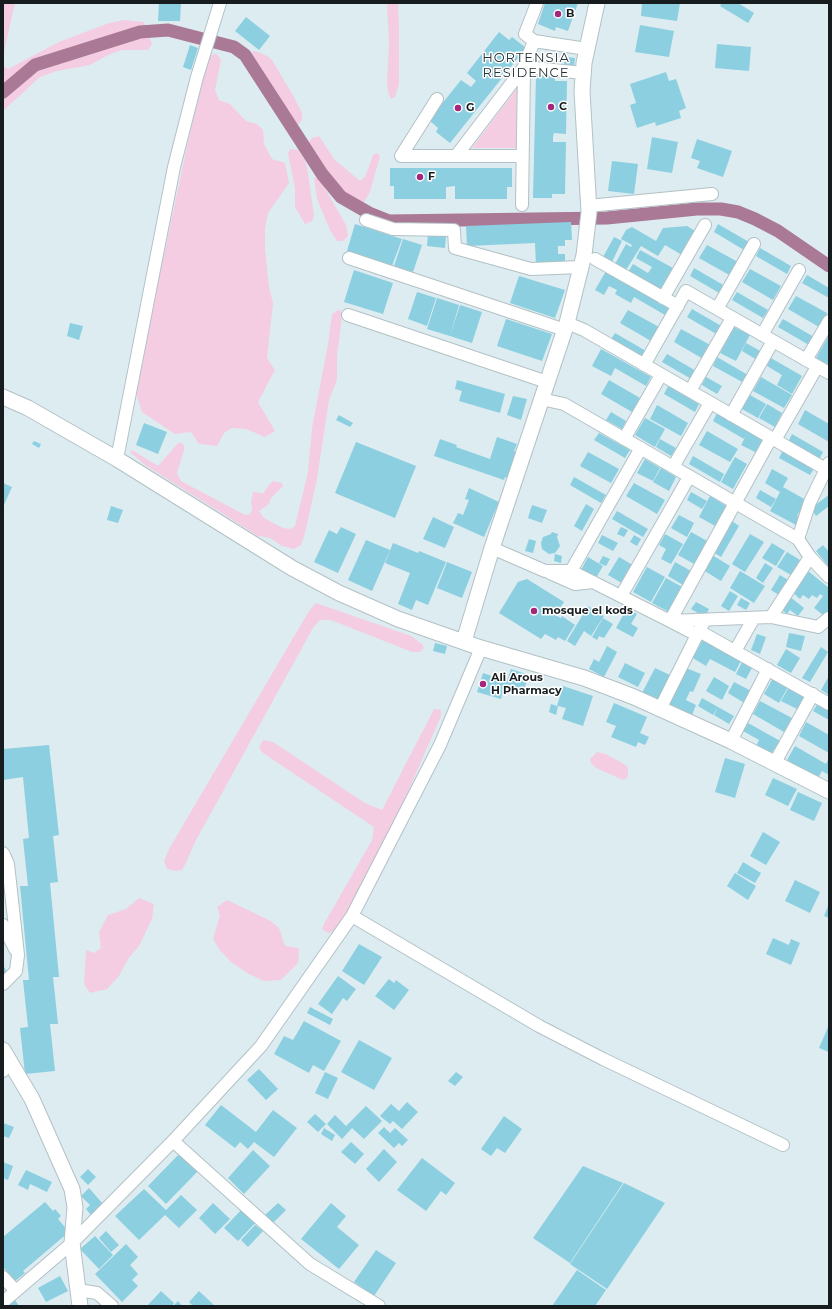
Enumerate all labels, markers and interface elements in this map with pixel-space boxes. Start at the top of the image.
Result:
place label: B [566,7,574,21]
marker: B [553,9,563,19]
district label: HORTENSIA RESIDENCE [482,50,570,81]
place label: C [559,100,567,114]
place label: G [466,101,474,115]
marker: C [546,102,556,112]
marker: G [453,103,463,113]
place label: F [428,170,435,184]
marker: F [415,172,425,182]
place label: mosque el kods [542,604,633,618]
marker: mosque el kods [529,606,539,616]
place label: Ali Arous H Pharmacy [491,671,562,697]
marker: Ali Arous H Pharmacy [478,679,488,689]

